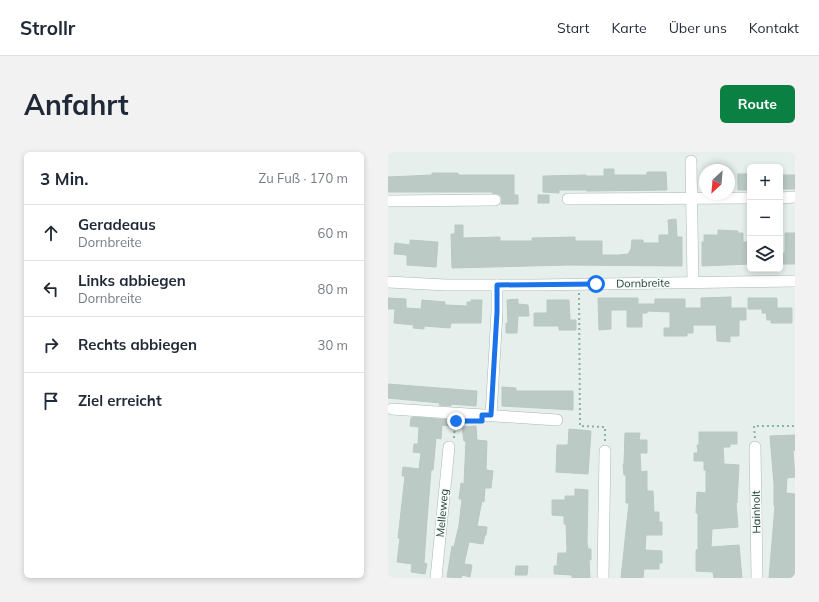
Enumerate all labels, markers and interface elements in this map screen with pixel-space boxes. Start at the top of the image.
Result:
text: Strollr [20,16,75,40]
text: Start [557,19,589,37]
text: Karte [611,19,647,37]
text: Über uns [669,19,727,37]
text: Kontakt [749,19,799,37]
button: Route [720,85,795,123]
text: Anfahrt [24,87,129,122]
north arrow [699,164,735,200]
map controls [747,164,783,272]
button: + [747,164,783,200]
text: 3 Min. [40,168,89,189]
text: Zu Fuß · 170 m [259,170,348,186]
button: − [747,200,783,236]
text: Geradeaus [78,215,156,234]
icon: ahead [40,222,62,244]
text: 60 m [318,225,348,241]
text: Dornbreite [78,234,142,250]
button: layers [747,236,783,272]
text: Links abbiegen [78,271,186,290]
route start [587,275,605,293]
street label: Dornbreite [616,276,670,290]
icon: left [40,278,62,300]
text: 80 m [318,281,348,297]
text: Dornbreite [78,290,142,306]
icon: right [40,334,62,356]
text: Rechts abbiegen [78,335,197,354]
text: 30 m [318,337,348,353]
icon: arrive [40,390,62,412]
text: Ziel erreicht [78,391,162,410]
route end [447,412,465,430]
street label: Melleweg [433,488,451,538]
street label: Hainholt [749,490,763,534]

